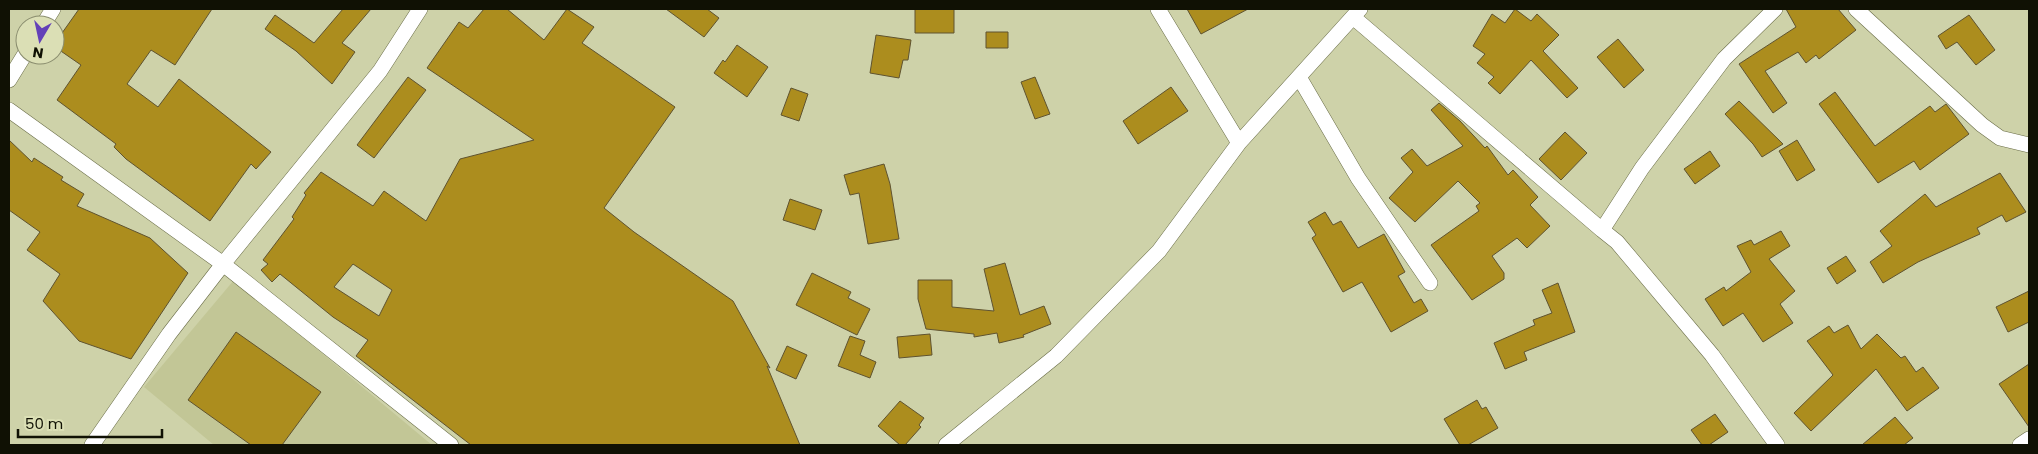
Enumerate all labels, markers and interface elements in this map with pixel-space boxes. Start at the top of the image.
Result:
north arrow [15,15,65,65]
text: N [31,42,45,64]
scale bar [18,406,161,438]
text: 50 m [25,413,63,434]

